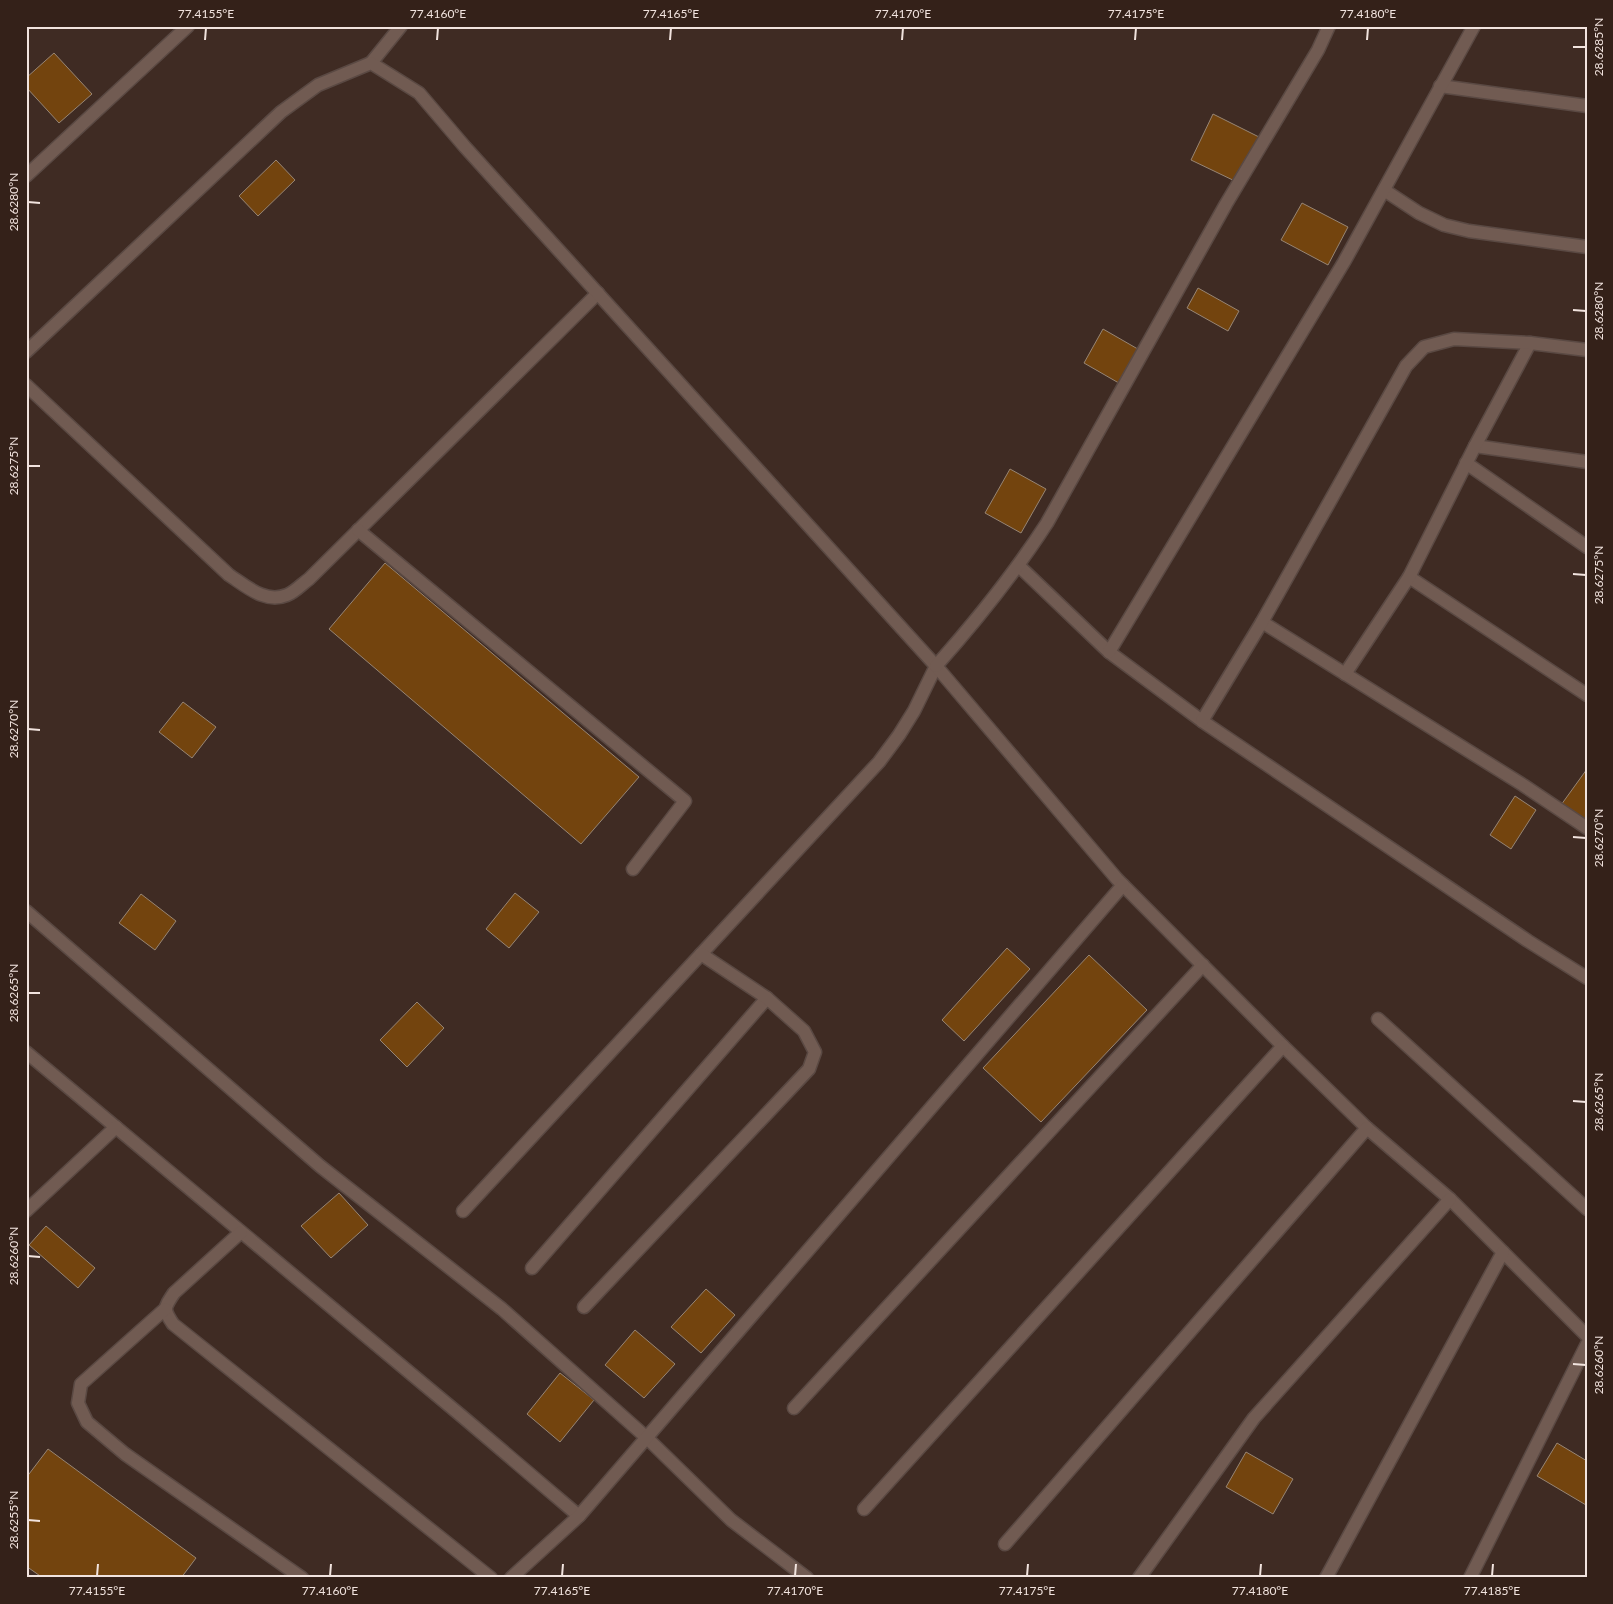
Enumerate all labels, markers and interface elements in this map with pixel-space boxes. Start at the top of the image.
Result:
text: 77.4155°E [178,6,234,21]
text: 77.4160°E [410,6,466,21]
text: 77.4165°E [643,6,699,21]
text: 77.4170°E [875,6,931,21]
text: 77.4175°E [1108,6,1164,21]
text: 77.4180°E [1340,6,1396,21]
text: 28.6285°N [1591,18,1606,76]
text: 28.6280°N [6,173,21,231]
text: 28.6280°N [1591,282,1606,340]
text: 28.6275°N [6,437,21,495]
text: 28.6275°N [1591,546,1606,604]
text: 28.6270°N [6,700,21,758]
text: 28.6270°N [1591,809,1606,867]
text: 28.6265°N [6,964,21,1022]
text: 28.6265°N [1591,1073,1606,1131]
text: 28.6260°N [6,1227,21,1285]
text: 28.6260°N [1591,1336,1606,1394]
text: 28.6255°N [6,1491,21,1549]
text: 77.4155°E [69,1583,125,1598]
text: 77.4160°E [302,1583,358,1598]
text: 77.4165°E [534,1583,590,1598]
text: 77.4170°E [767,1583,823,1598]
text: 77.4175°E [999,1583,1055,1598]
text: 77.4180°E [1232,1583,1288,1598]
text: 77.4185°E [1464,1583,1520,1598]

